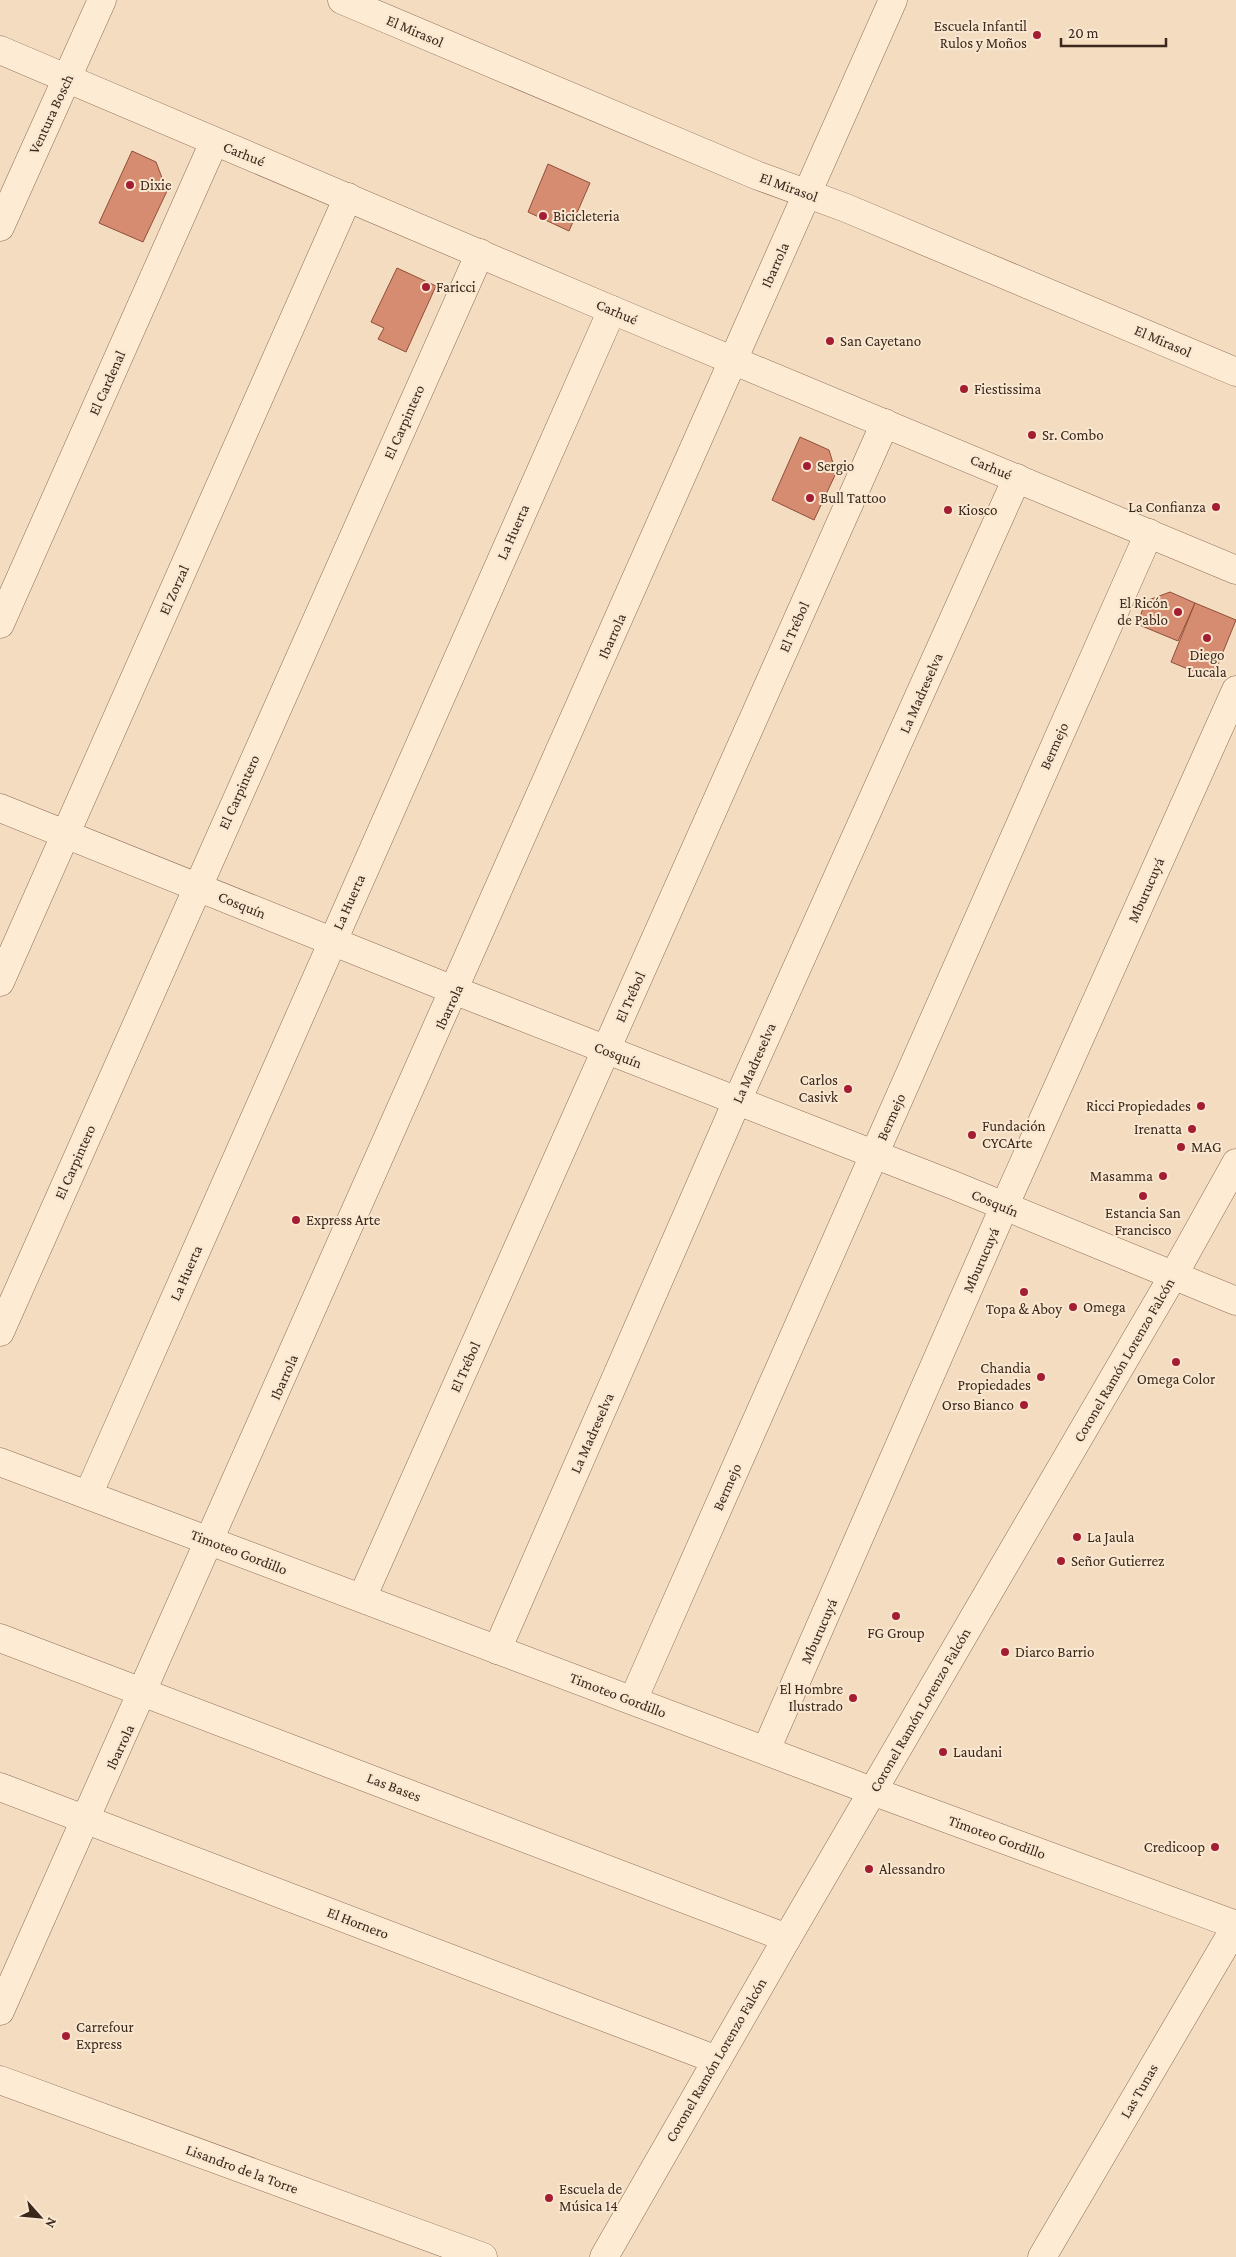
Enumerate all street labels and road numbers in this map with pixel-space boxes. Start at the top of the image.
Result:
street label: El Mirasol [384,12,446,50]
street label: Ventura Bosch [26,72,76,156]
street label: Carhué [221,138,268,170]
street label: El Mirasol [758,169,820,205]
street label: Ibarrola [758,240,792,290]
street label: Carhué [594,296,641,328]
street label: El Mirasol [1132,322,1194,360]
street label: El Cardenal [86,348,128,418]
street label: El Carpintero [380,382,428,462]
street label: Carhué [968,451,1015,483]
street label: La Huerta [494,502,532,562]
street label: El Zorzal [156,563,192,617]
street label: El Trébol [776,599,812,655]
street label: Ibarrola [595,611,629,661]
street label: La Madreselva [896,650,946,736]
street label: Bermejo [1037,720,1072,772]
street label: El Carpintero [215,752,263,832]
street label: Mburucuyá [1125,855,1168,925]
street label: La Huerta [330,872,368,932]
street label: Cosquín [216,888,268,923]
street label: El Trébol [612,969,648,1025]
street label: Ibarrola [432,982,466,1032]
street label: La Madreselva [729,1020,779,1106]
street label: Cosquín [592,1039,644,1072]
street label: Bermejo [874,1091,909,1143]
street label: El Carpintero [51,1122,99,1202]
street label: Cosquín [969,1186,1021,1221]
street label: Mburucuyá [960,1225,1003,1295]
street label: La Huerta [167,1243,205,1303]
street label: Coronel Ramón Lorenzo Falcón [1070,1275,1178,1445]
street label: El Trébol [447,1339,483,1395]
street label: Ibarrola [267,1352,301,1402]
street label: La Madreselva [567,1390,617,1476]
street label: Bermejo [710,1461,745,1513]
street label: Timoteo Gordillo [188,1526,290,1578]
street label: Mburucuyá [798,1596,841,1666]
street label: Coronel Ramón Lorenzo Falcón [866,1625,974,1795]
street label: Timoteo Gordillo [567,1669,669,1721]
street label: Ibarrola [103,1722,137,1772]
street label: Las Bases [365,1769,423,1805]
street label: Timoteo Gordillo [946,1812,1048,1862]
street label: El Hornero [325,1904,391,1942]
street label: Coronel Ramón Lorenzo Falcón [662,1975,770,2145]
street label: Las Tunas [1117,2061,1161,2121]
street label: Lisandro de la Torre [184,2141,301,2197]

